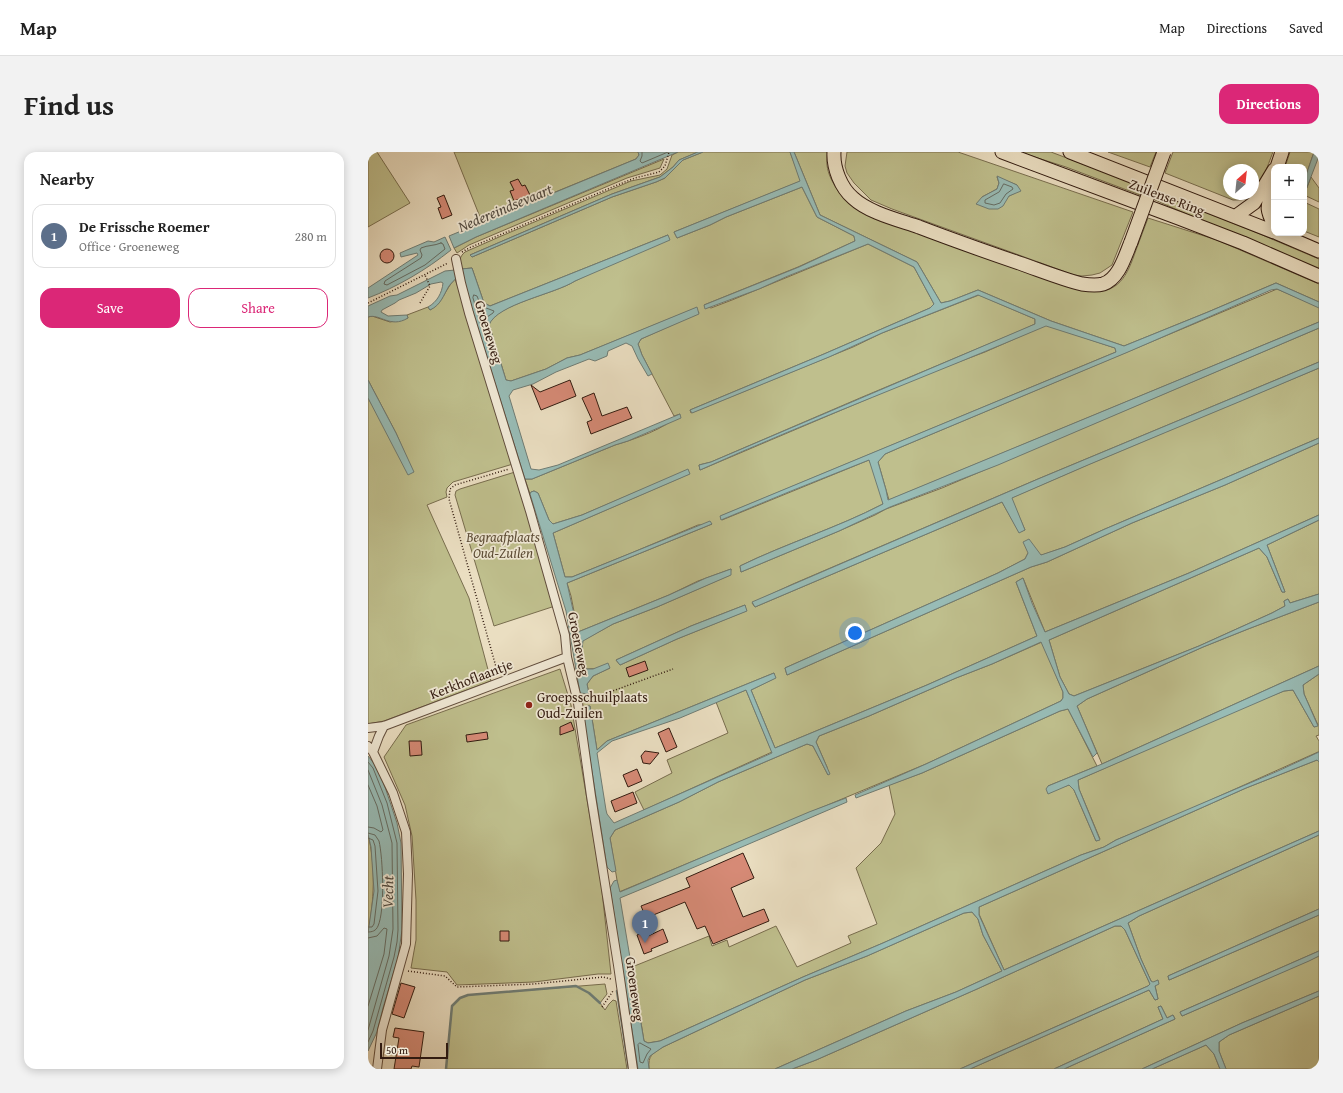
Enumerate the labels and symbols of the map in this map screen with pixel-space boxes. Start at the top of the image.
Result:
north arrow [1223,164,1259,200]
street label: Zuilense Ring [1126,173,1208,221]
water label: Nedereindsevaart [454,178,555,237]
street label: Groeneweg [470,298,508,366]
park label: Begraafplaats Oud-Zuilen [465,527,540,563]
street label: Groeneweg [563,610,595,678]
your location [845,623,865,643]
street label: Kerkhoflaantje [427,654,516,704]
place label: Groepsschuilplaats Oud-Zuilen [537,687,648,723]
marker: Groepsschuilplaats Oud-Zuilen [524,700,534,710]
water label: Vecht [377,875,398,908]
pin: 1 [632,910,658,943]
street label: Groeneweg [621,955,649,1023]
scale bar [380,1041,448,1060]

